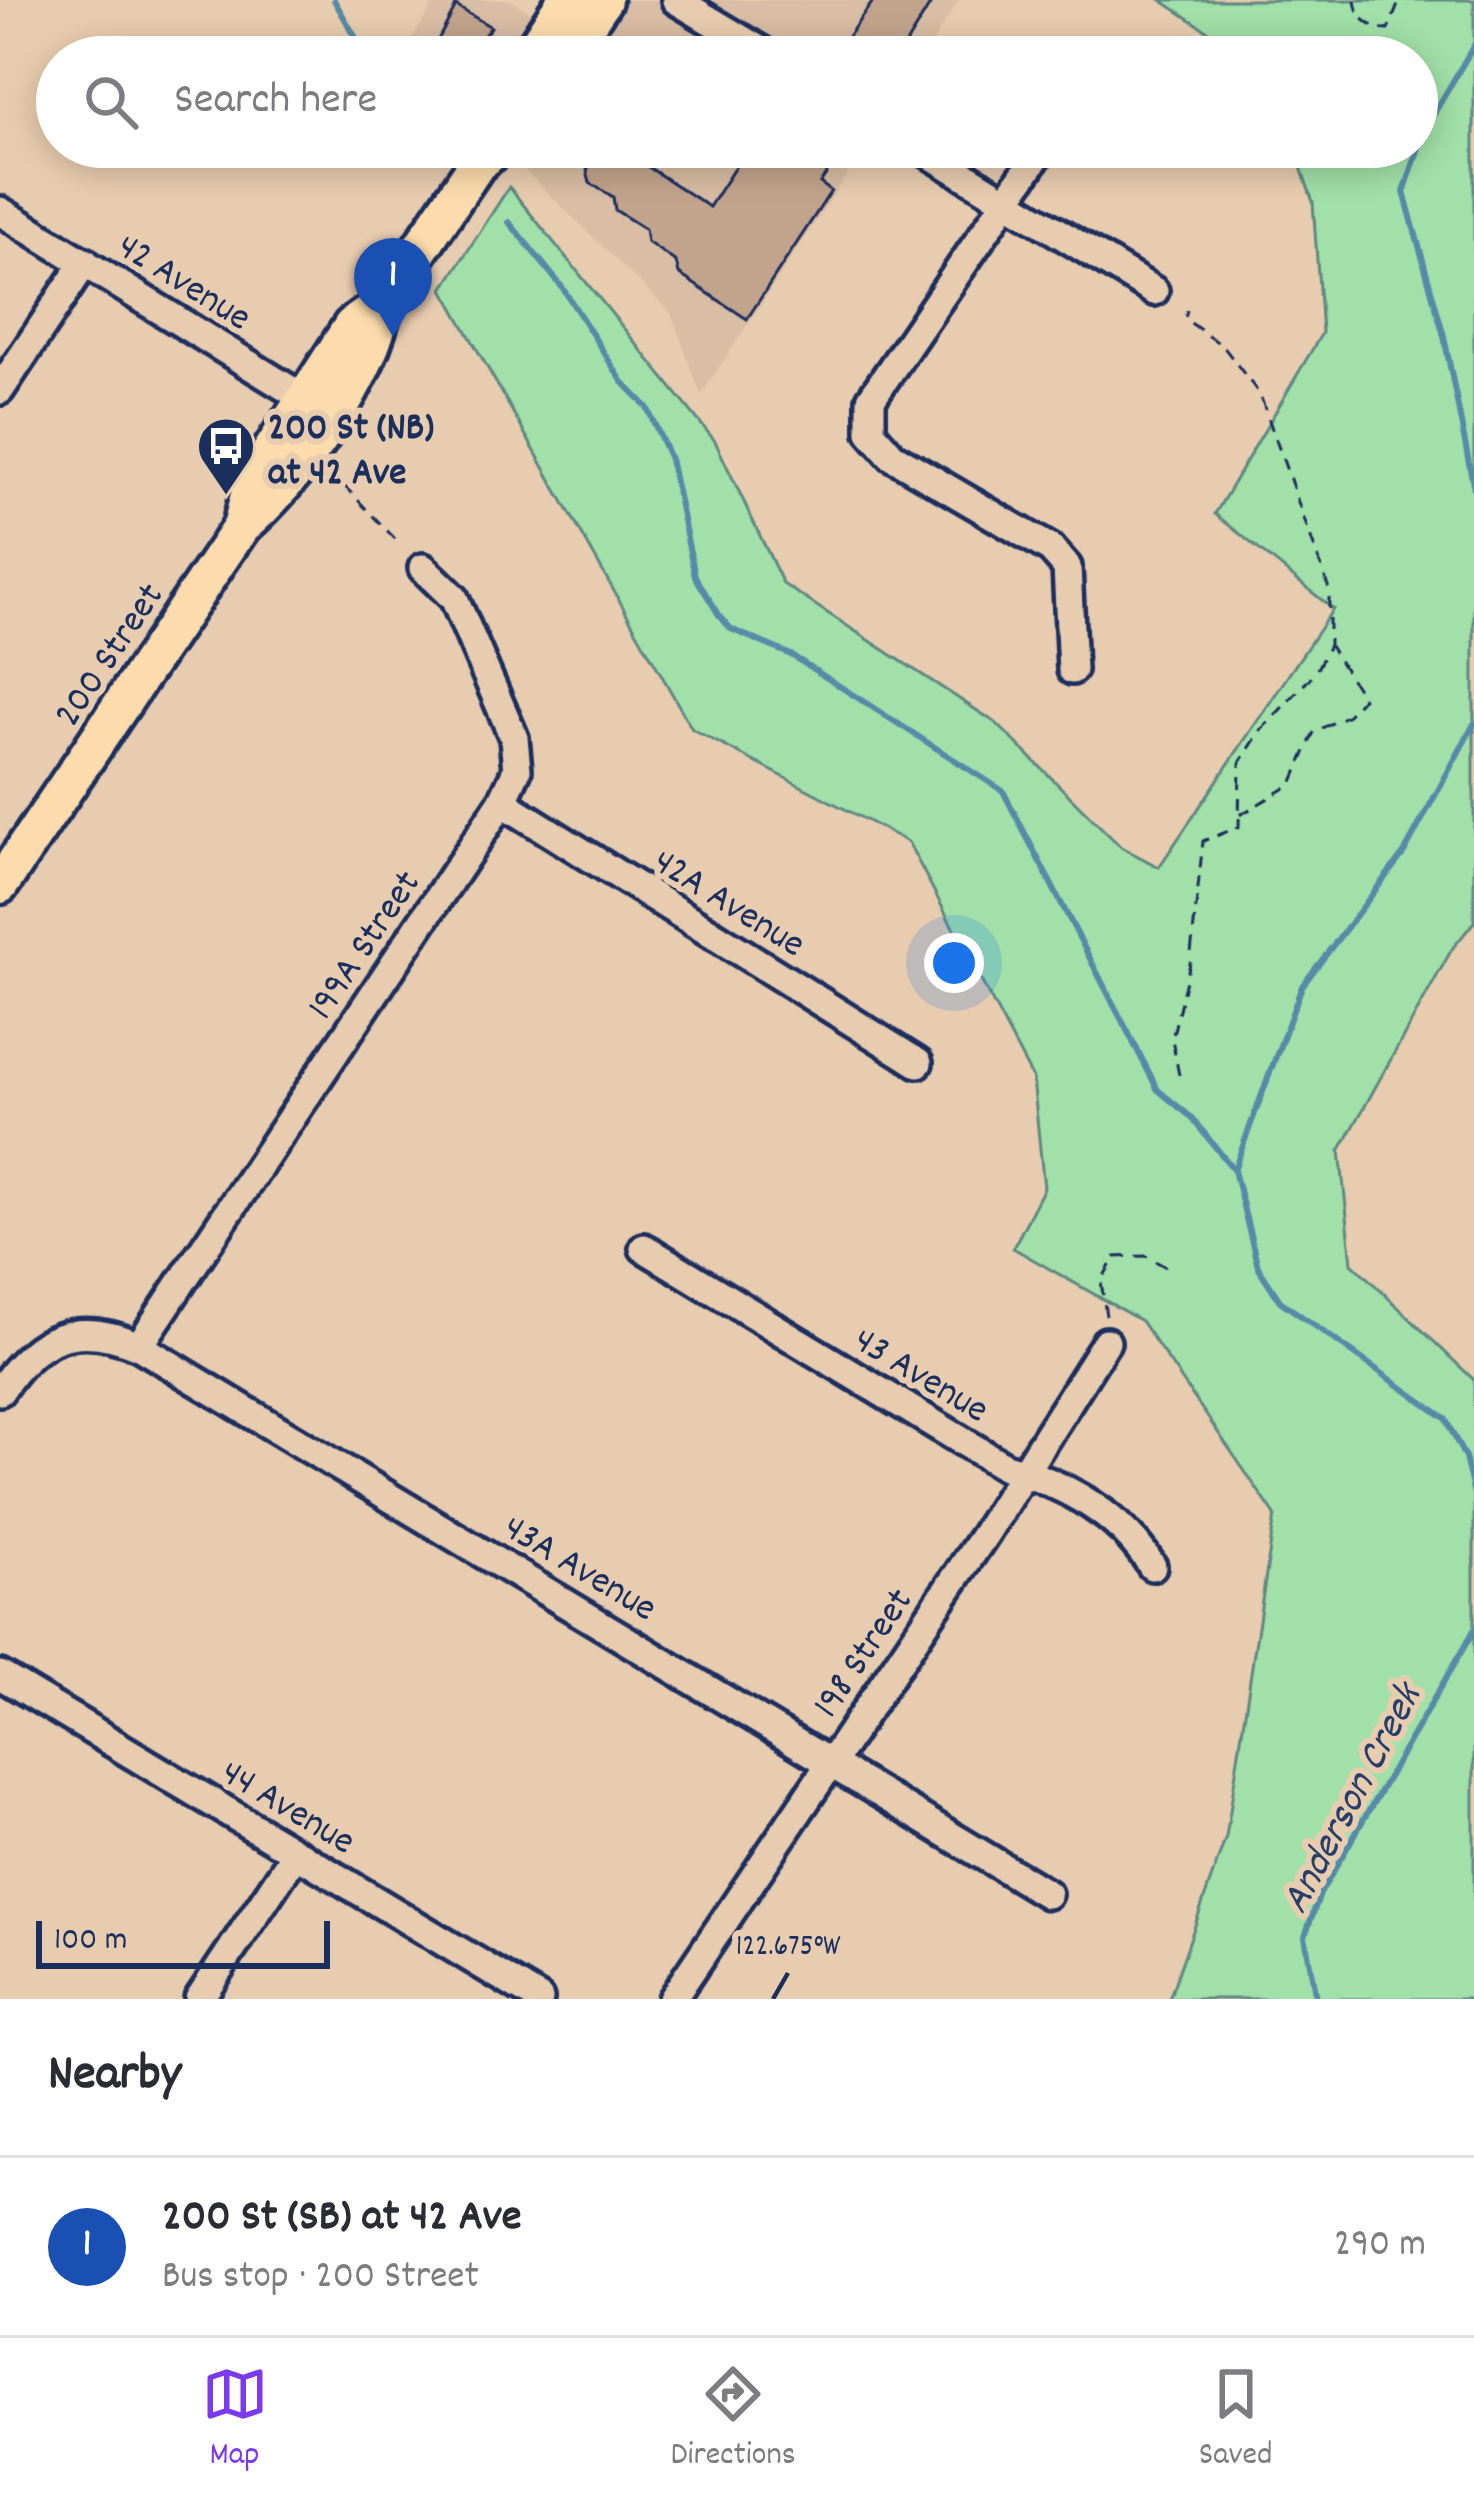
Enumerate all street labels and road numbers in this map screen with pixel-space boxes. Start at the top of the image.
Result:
street label: 42 Avenue [105,222,260,347]
street label: 200 Street [43,574,180,740]
street label: 42A Avenue [641,837,814,974]
street label: 199A Street [296,861,437,1032]
street label: 43 Avenue [842,1316,998,1440]
street label: 43A Avenue [491,1503,666,1638]
street label: 198 Street [802,1579,929,1730]
street label: 44 Avenue [209,1748,364,1871]

